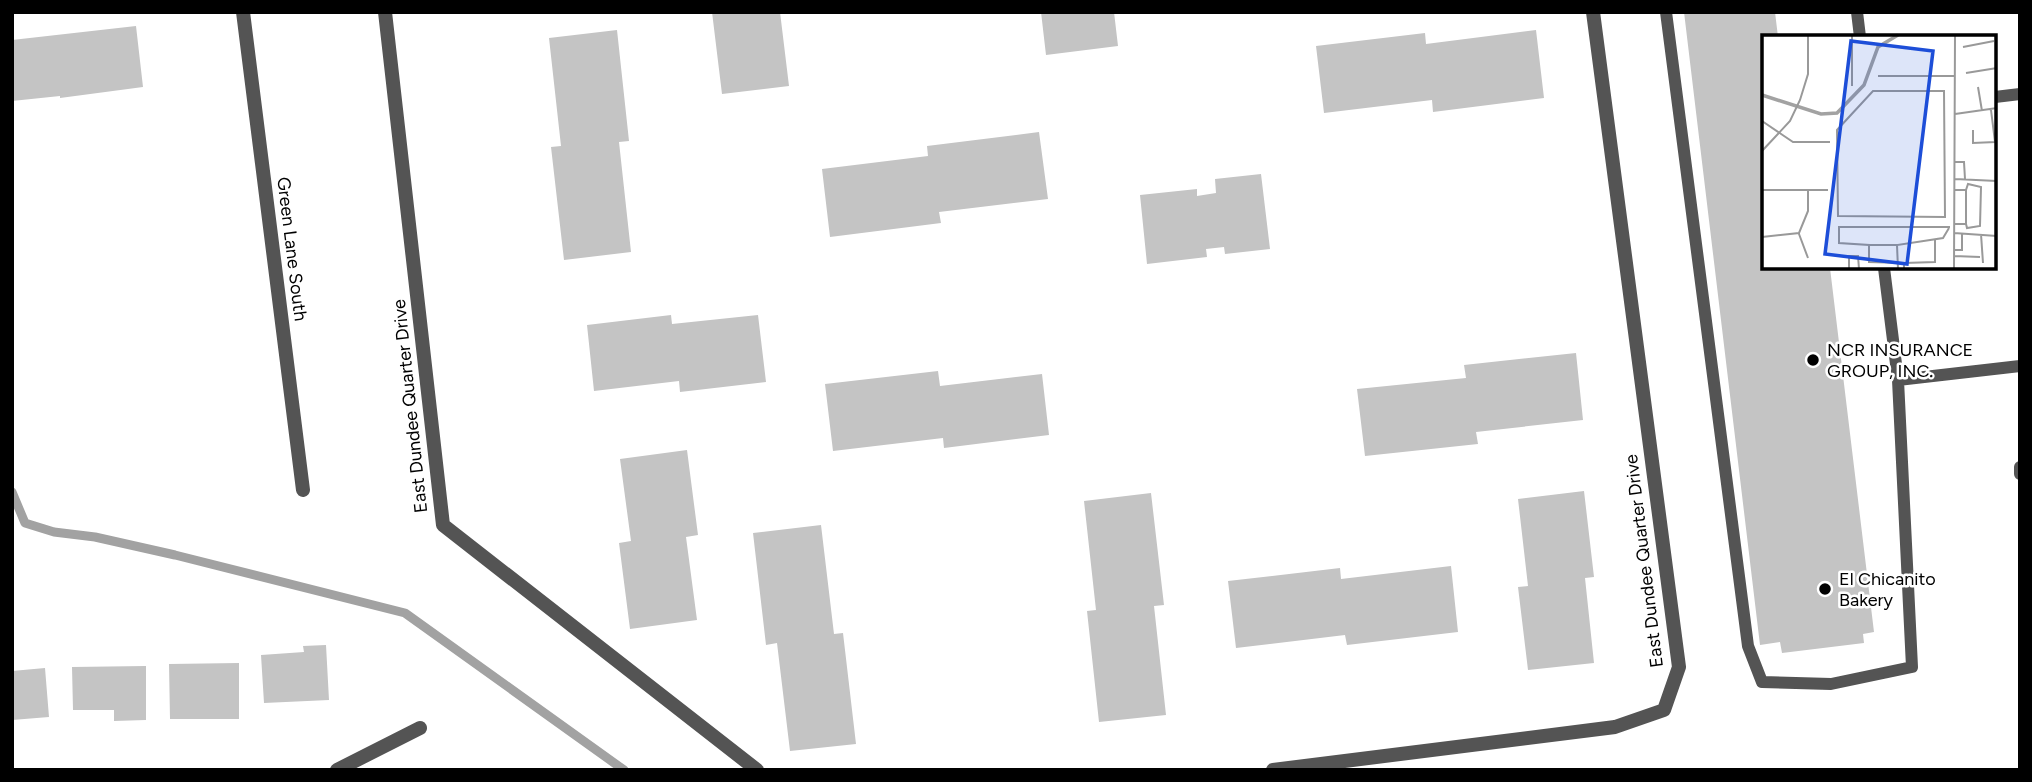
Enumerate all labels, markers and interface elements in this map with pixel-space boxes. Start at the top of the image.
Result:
inset map [1762,35,1997,270]
street label: Green Lane South [272,176,312,322]
street label: East Dundee Quarter Drive [388,298,432,514]
place label: NCR INSURANCE GROUP, INC. [1827,339,1973,382]
marker: NCR INSURANCE GROUP, INC. [1805,352,1821,368]
street label: East Dundee Quarter Drive [1620,453,1668,669]
place label: El Chicanito Bakery [1839,568,1936,611]
marker: El Chicanito Bakery [1817,581,1833,597]

